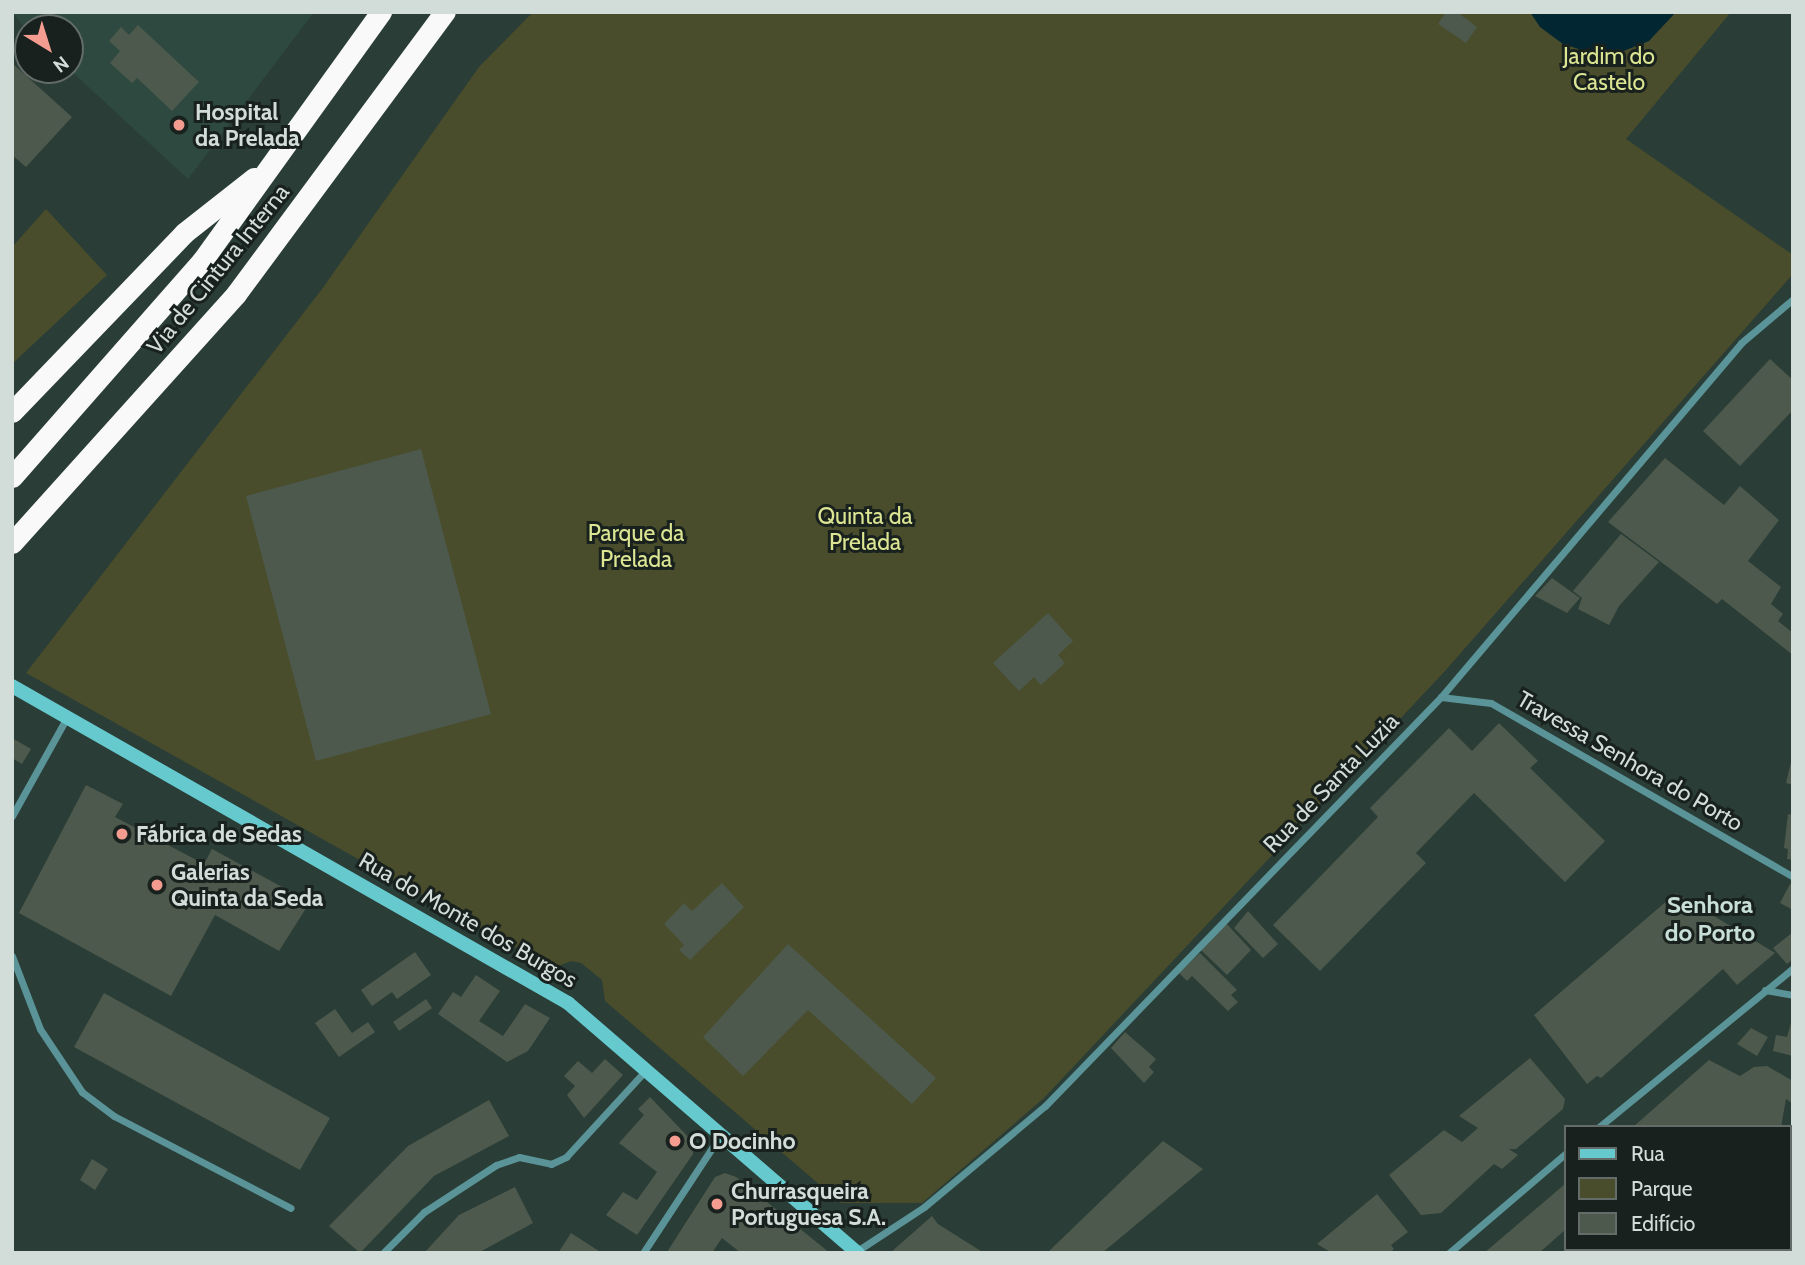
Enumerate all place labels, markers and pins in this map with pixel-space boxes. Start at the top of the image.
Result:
place label: Hospital da Prelada [195,98,300,152]
marker: Hospital da Prelada [169,115,189,135]
place label: Fábrica de Sedas [136,820,302,848]
marker: Fábrica de Sedas [114,826,130,842]
place label: Galerias Quinta da Seda [171,858,323,912]
marker: Galerias Quinta da Seda [149,877,165,893]
place label: O Docinho [689,1127,796,1155]
marker: O Docinho [667,1133,683,1149]
place label: Churrasqueira Portuguesa S.A. [731,1177,886,1231]
marker: Churrasqueira Portuguesa S.A. [709,1196,725,1212]

